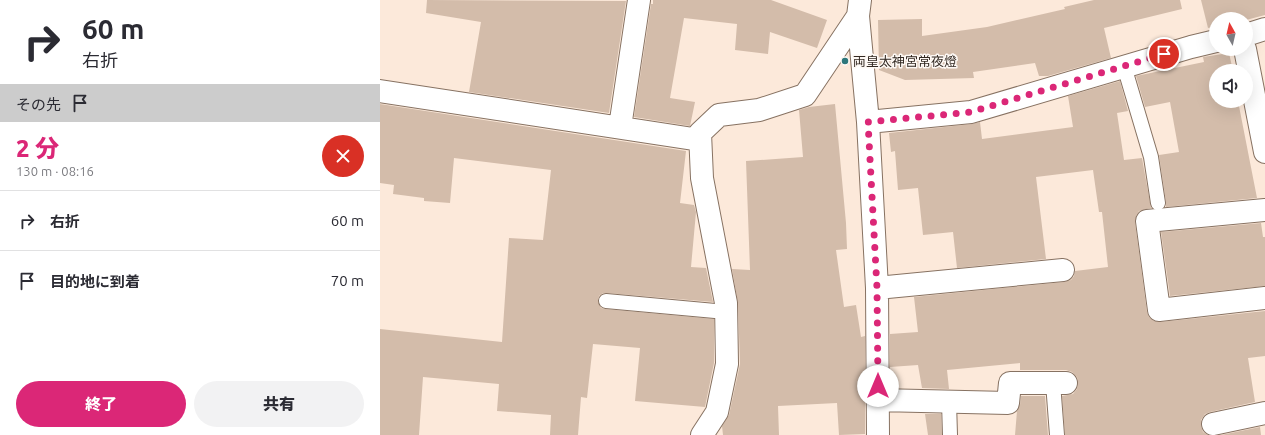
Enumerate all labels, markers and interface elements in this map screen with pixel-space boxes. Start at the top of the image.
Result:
north arrow [1209,12,1253,56]
map controls [1209,12,1253,108]
text: 60 m [82,13,144,44]
icon: right [16,16,68,68]
pin [1147,37,1181,71]
icon: arrive [1153,43,1175,65]
text: 右折 [82,50,118,70]
place label: 両皇太神宮常夜燈 [853,54,957,68]
marker: 両皇太神宮常夜燈 [840,56,850,66]
button: sound [1209,64,1253,108]
icon: arrive [69,92,91,114]
text: その先 [16,96,61,113]
text: 2 分 [16,135,59,162]
button: close [322,135,364,177]
text: 130 m · 08:16 [16,164,94,178]
icon: right [16,210,38,232]
text: 60 m [331,212,364,229]
text: 右折 [50,213,80,230]
icon: arrive [16,270,38,292]
text: 70 m [331,272,364,289]
text: 目的地に到着 [50,273,140,290]
position arrow [857,365,899,407]
button: 終了 [16,381,186,427]
button: 共有 [194,381,364,427]

